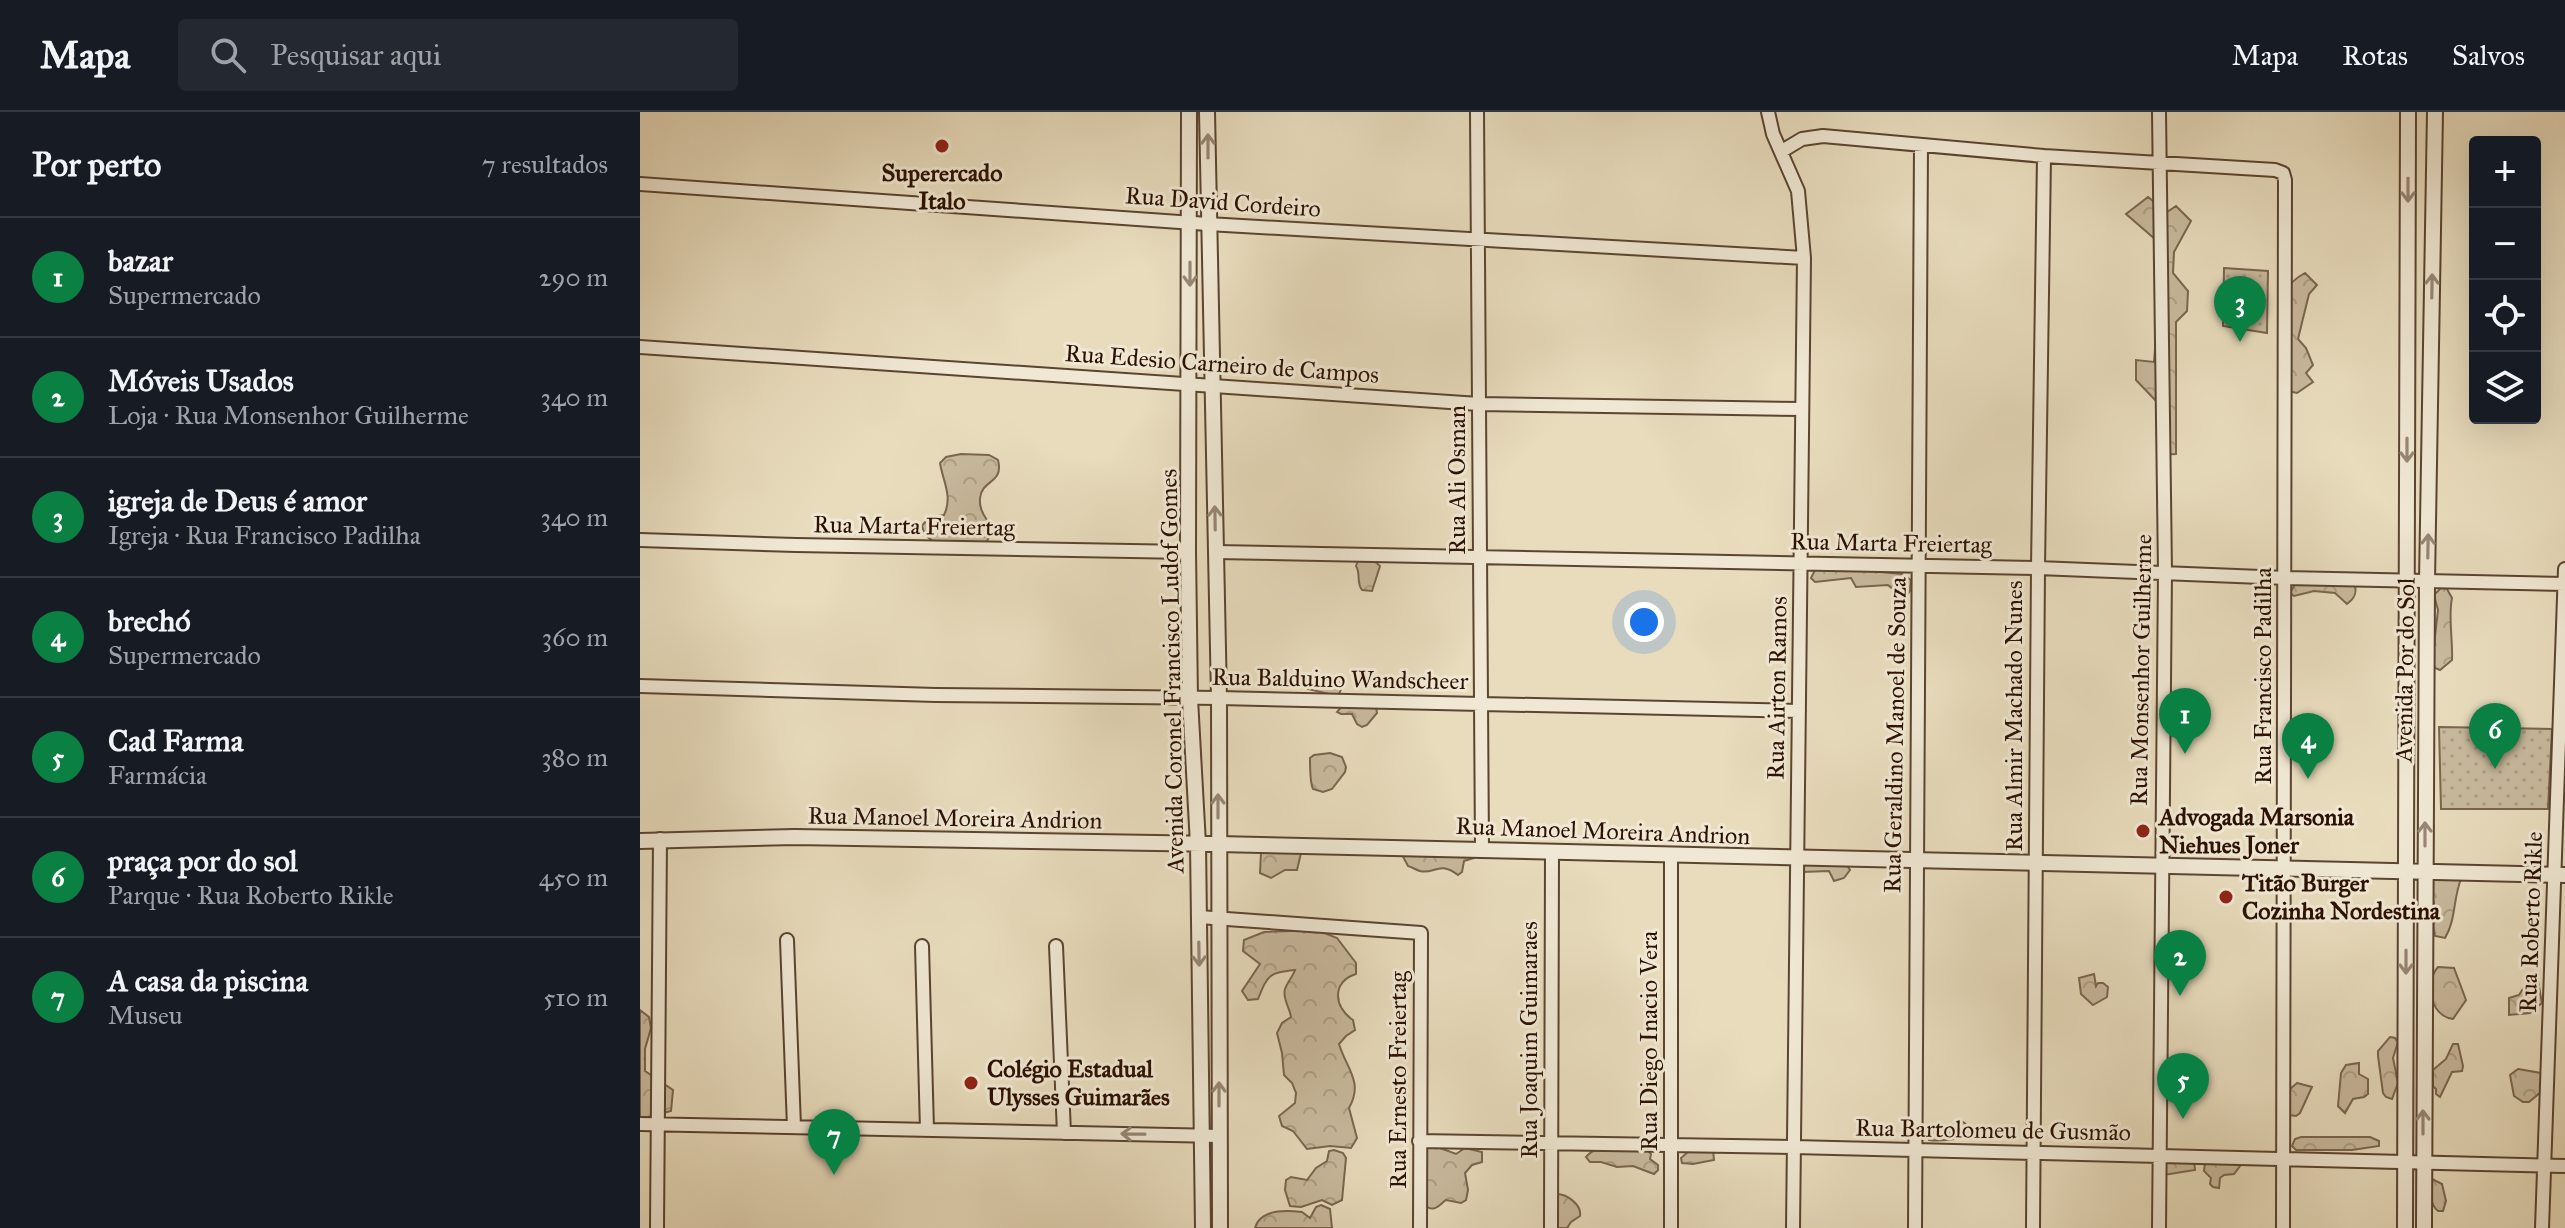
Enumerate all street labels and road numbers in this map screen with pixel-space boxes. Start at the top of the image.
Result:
street label: Rua David Cordeiro [1124,180,1322,224]
street label: Rua Edesio Carneiro de Campos [1064,338,1380,390]
street label: Rua Ali Osman [1442,405,1472,555]
street label: Avenida Coronel Francisco Ludof Gomes [1153,469,1191,874]
street label: Rua Marta Freiertag [813,509,1016,543]
street label: Rua Marta Freiertag [1790,526,1993,560]
street label: Rua Monsenhor Guilherme [2124,534,2158,806]
street label: Rua Francisco Padilha [2248,567,2278,785]
street label: Rua Geraldino Manoel de Souza [1877,576,1913,893]
street label: Avenida Por do Sol [2388,577,2422,764]
street label: Rua Almir Machado Nunes [1999,581,2029,851]
street label: Rua Airton Ramos [1760,596,1794,780]
street label: Rua Balduino Wandscheer [1211,662,1469,696]
street label: Rua Manoel Moreira Andrion [807,800,1103,836]
street label: Rua Manoel Moreira Andrion [1455,811,1751,851]
street label: Rua Roberto Rikle [2513,831,2549,1013]
street label: Rua Joaquim Guimaraes [1514,921,1544,1159]
street label: Rua Diego Inacio Vera [1634,930,1664,1151]
street label: Rua Ernesto Freiertag [1383,970,1413,1189]
street label: Rua Bartolomeu de Gusmão [1855,1113,2131,1147]

